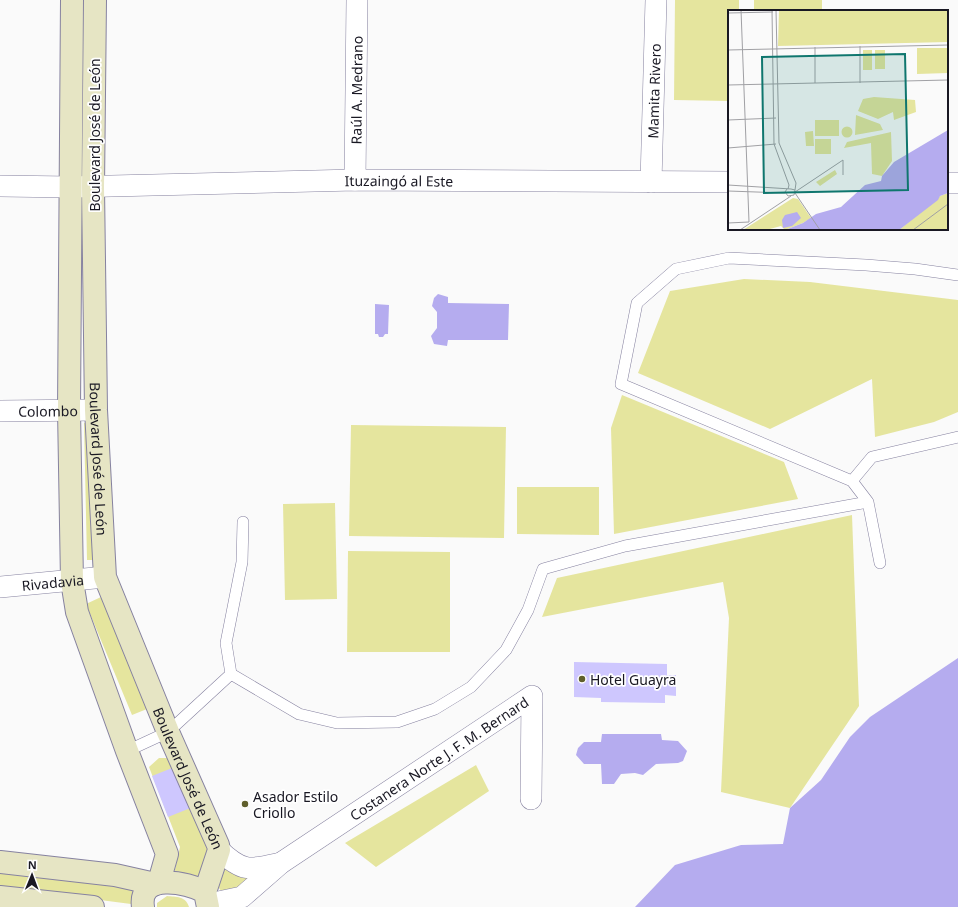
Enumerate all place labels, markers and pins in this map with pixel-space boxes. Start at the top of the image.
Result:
place label: Hotel Guayra [590,670,676,689]
marker: Hotel Guayra [577,674,587,684]
place label: Asador Estilo Criollo [253,787,338,822]
marker: Asador Estilo Criollo [240,799,250,809]

